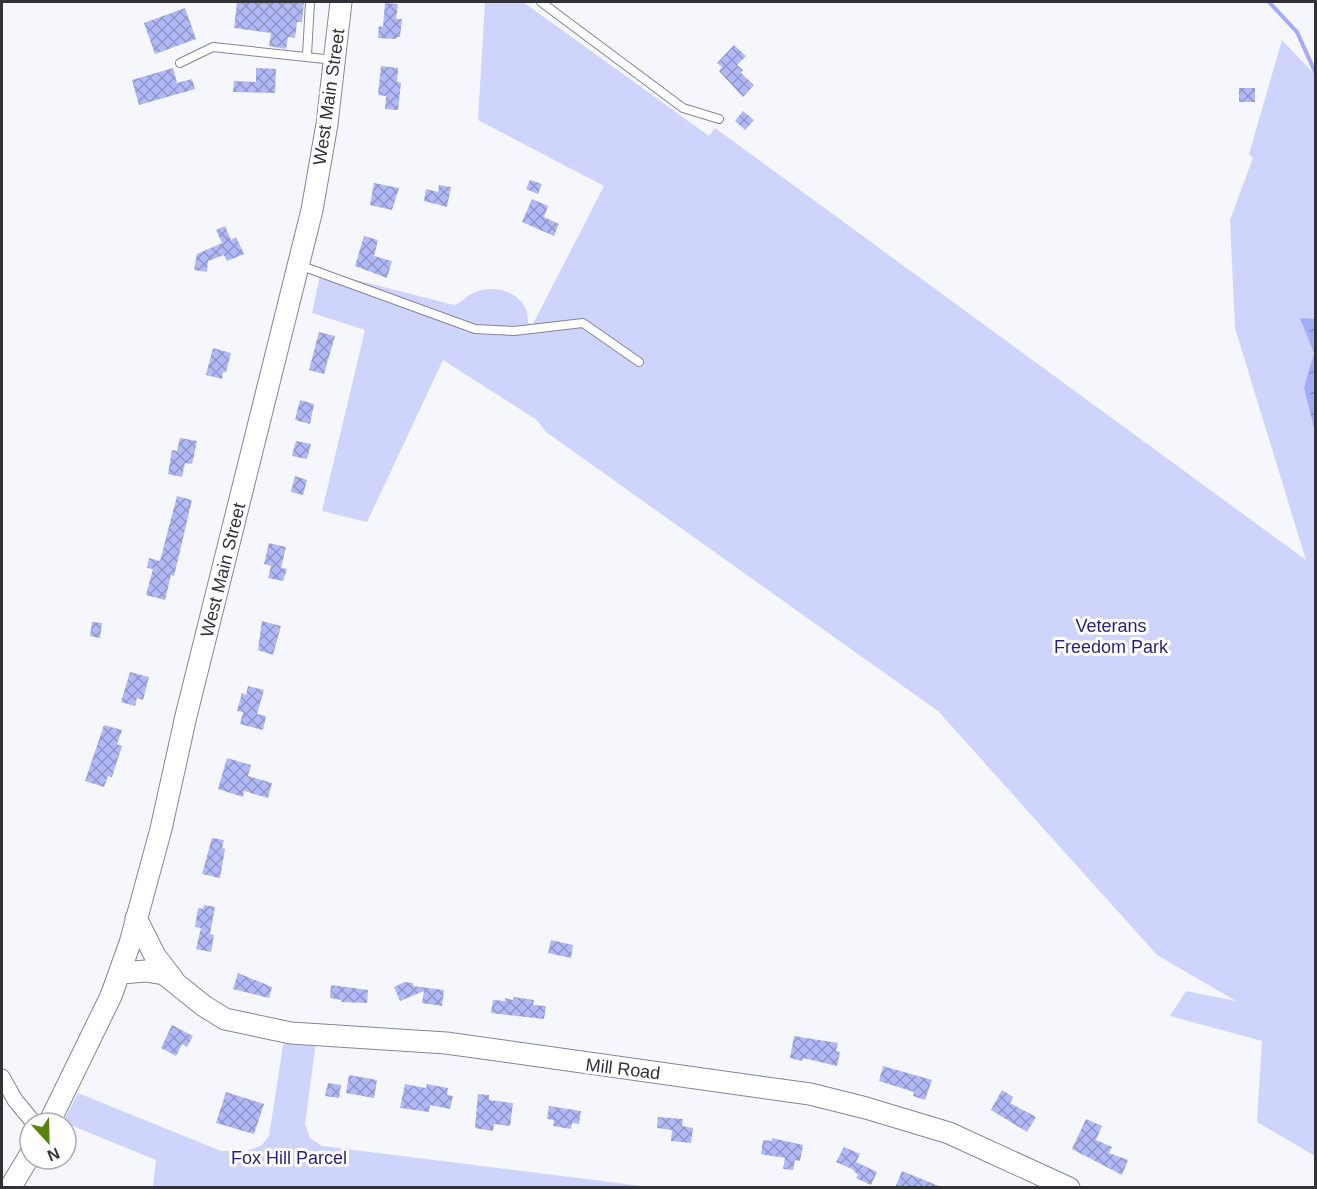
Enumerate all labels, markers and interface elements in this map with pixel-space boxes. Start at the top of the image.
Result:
street label: West Main Street [310,27,348,167]
street label: West Main Street [197,501,249,639]
park label: Veterans Freedom Park [1054,616,1169,657]
street label: Mill Road [585,1055,661,1083]
north arrow [18,1111,78,1171]
text: N [45,1144,62,1164]
park label: Fox Hill Parcel [231,1148,347,1168]

